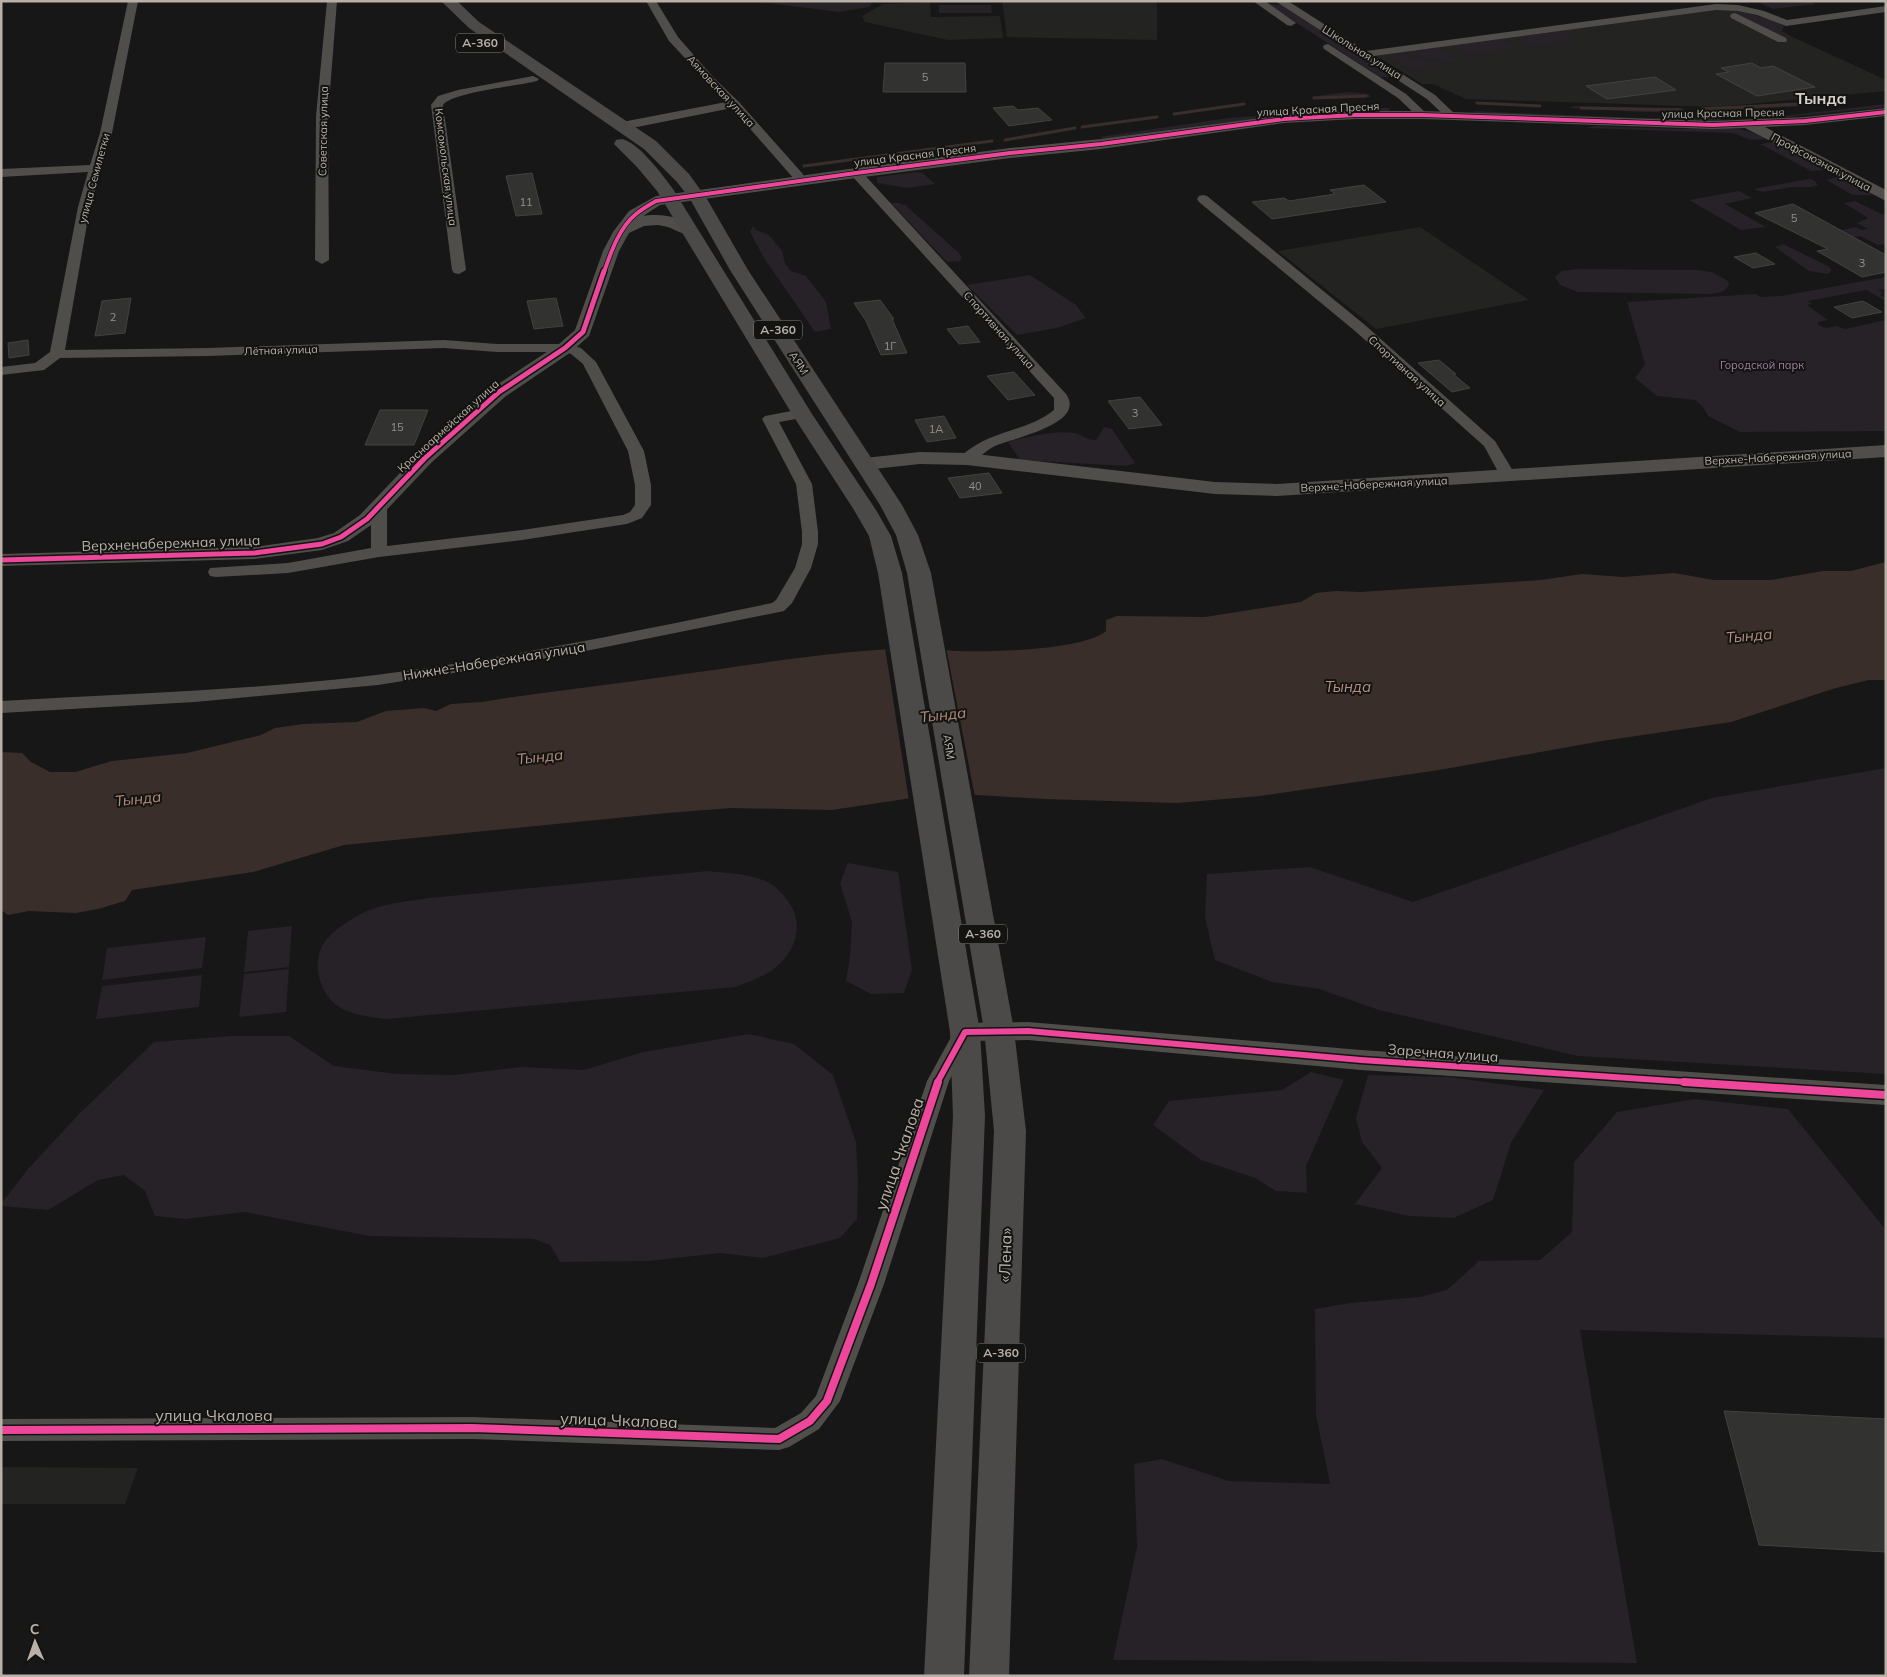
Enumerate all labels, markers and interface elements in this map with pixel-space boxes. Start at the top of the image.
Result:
street label: Школьная улица [1320,22,1404,82]
road number: А-360 [456,34,504,52]
street label: Аямовская улица [684,52,758,130]
house number: 5 [922,70,929,84]
street label: Советская улица [315,86,331,176]
district label: Тында [1795,88,1847,108]
street label: улица Красная Пресня [1256,99,1380,119]
street label: улица Красная Пресня [1662,105,1784,121]
street label: Комсомольская улица [432,107,460,227]
street label: Профсоюзная улица [1769,130,1873,194]
street label: улица Семилетки [75,132,113,224]
street label: улица Красная Пресня [853,141,977,169]
house number: 11 [519,195,533,209]
house number: 5 [1791,211,1798,225]
house number: 3 [1859,256,1865,270]
street label: Спортивная улица [961,288,1037,372]
house number: 2 [110,310,117,324]
road number: А-360 [754,320,802,340]
street label: Спортивная улица [1365,333,1449,409]
house number: 1Г [884,339,896,353]
street label: Лётная улица [244,342,318,358]
street label: АЯМ [786,349,812,377]
park label: Городской парк [1720,358,1804,372]
street label: Красноармейская улица [394,377,502,475]
house number: 3 [1132,406,1138,420]
house number: 15 [390,420,404,434]
house number: 1А [929,422,943,436]
street label: Верхне-Набережная улица [1704,446,1852,468]
street label: Верхне-Набережная улица [1300,473,1448,495]
house number: 40 [968,479,982,493]
street label: Верхненабережная улица [81,531,261,555]
water label: Тында [1725,624,1773,647]
street label: Нижне-Набережная улица [401,638,587,684]
water label: Тында [1325,677,1371,696]
water label: Тында [919,703,967,726]
street label: АЯМ [940,733,958,761]
water label: Тында [516,745,564,768]
water label: Тында [114,787,162,810]
road number: А-360 [959,924,1007,944]
street label: Заречная улица [1387,1040,1499,1066]
street label: улица Чкалова [870,1095,928,1213]
street label: «Лена» [994,1227,1016,1283]
road number: А-360 [977,1344,1025,1362]
street label: улица Чкалова [155,1405,273,1425]
street label: улица Чкалова [560,1408,678,1432]
north arrow [10,1617,60,1667]
text: С [29,1620,40,1638]

